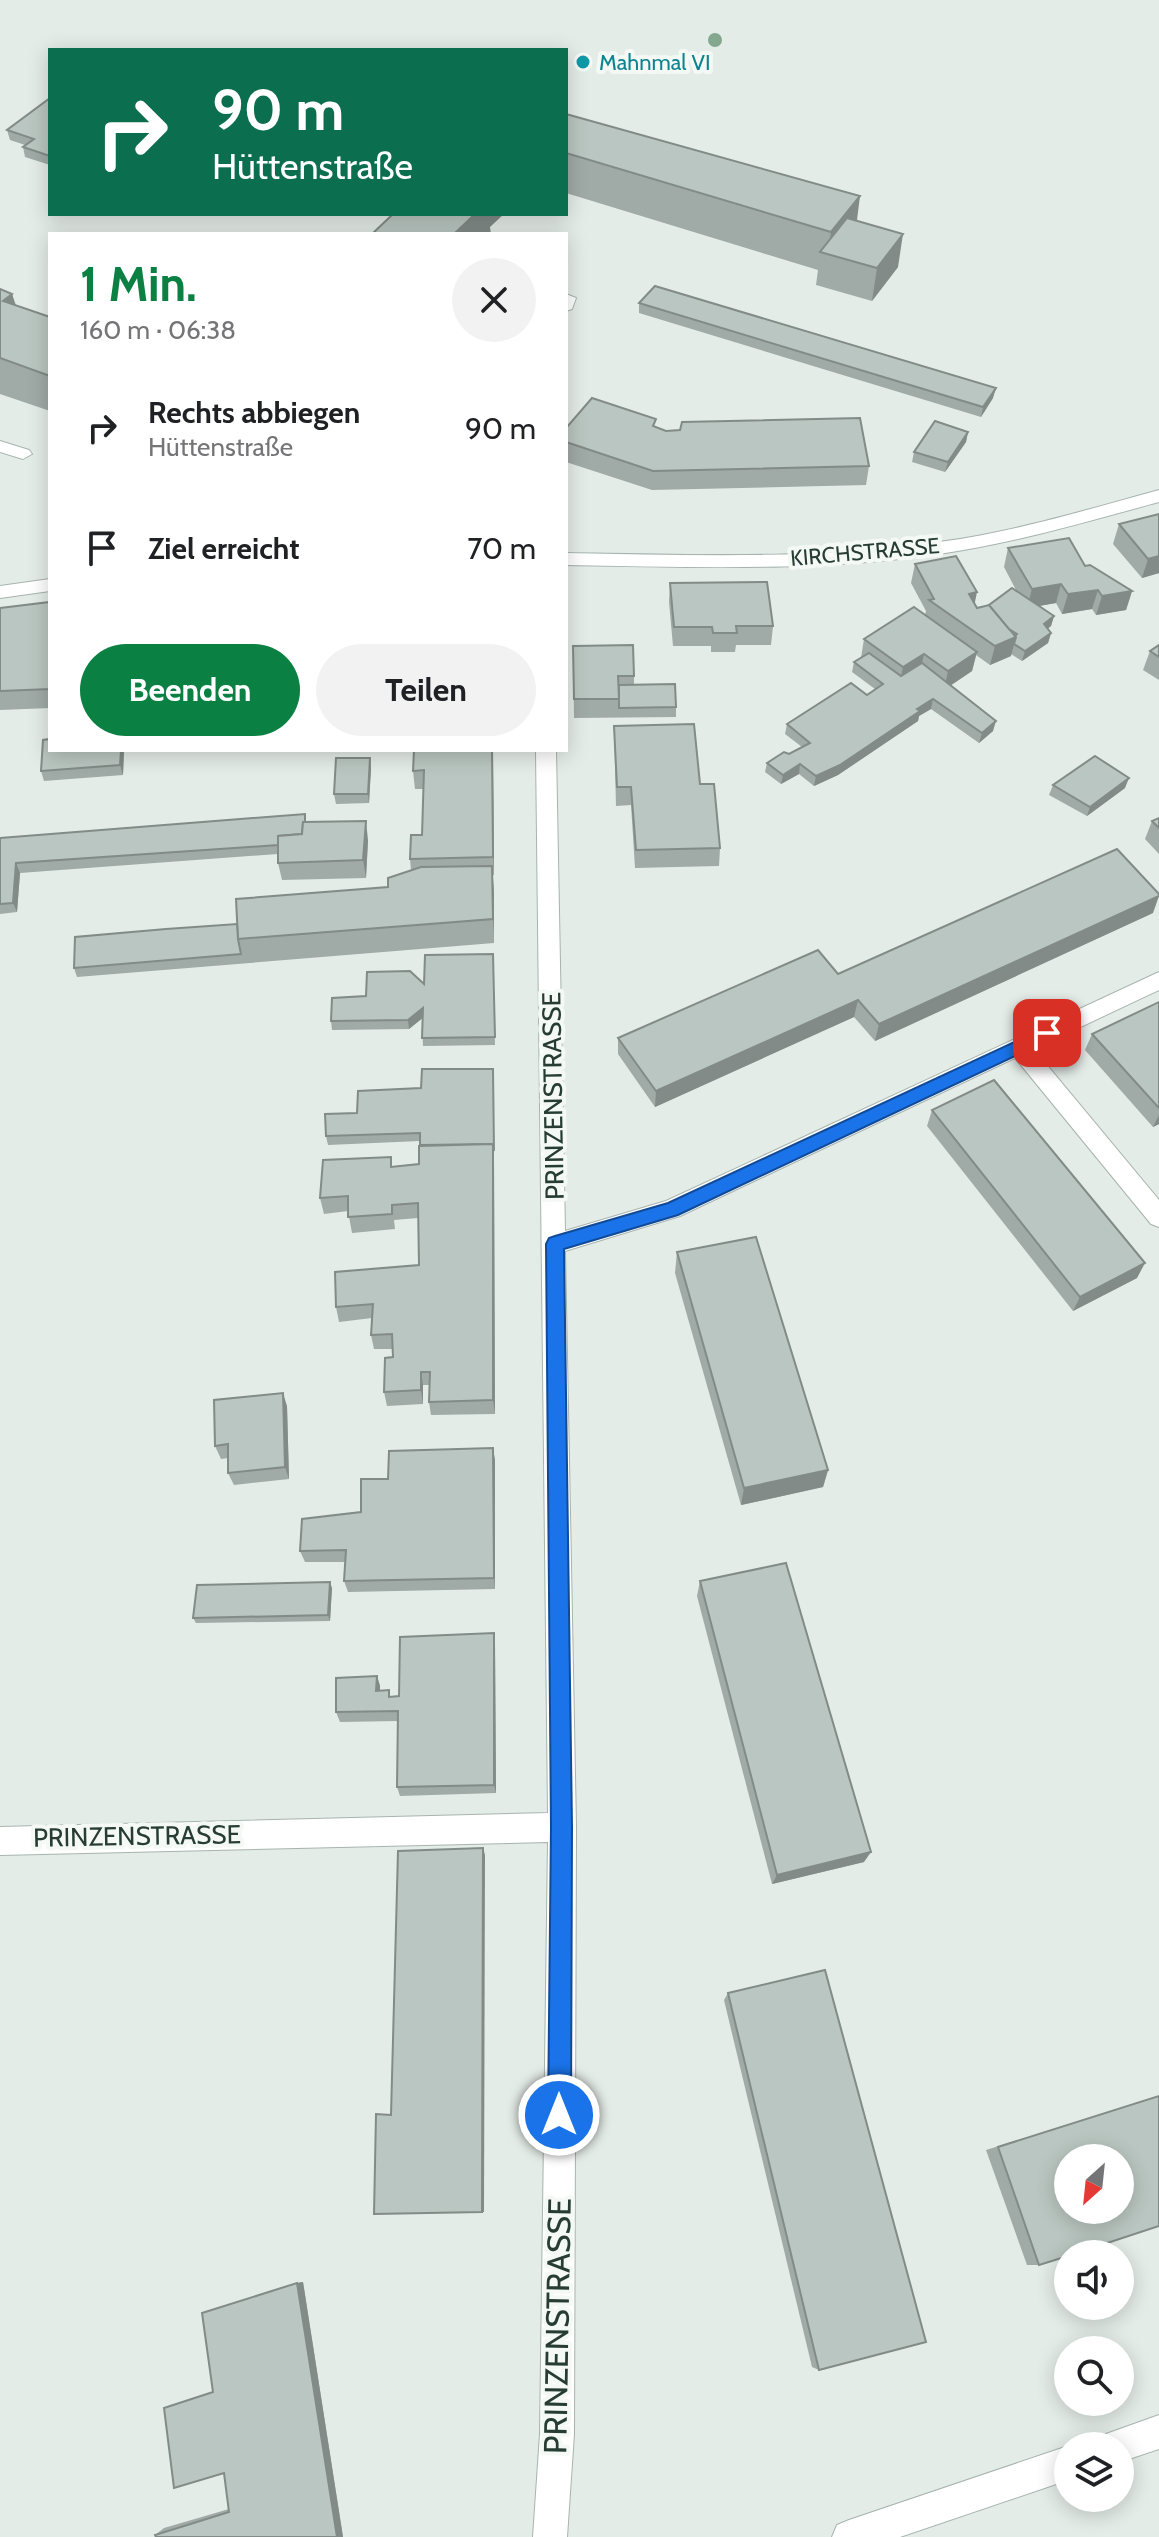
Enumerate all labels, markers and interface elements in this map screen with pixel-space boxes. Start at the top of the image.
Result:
place label: Mahnmal VI [599,49,711,76]
marker: Mahnmal VI [574,53,592,71]
text: 90 m [212,76,344,144]
icon: right [80,80,184,184]
text: Hüttenstraße [212,144,413,188]
text: 1 Min. [80,255,197,313]
button: close [452,258,536,342]
text: 160 m · 06:38 [80,314,236,346]
text: Rechts abbiegen [148,394,360,431]
icon: right [80,406,124,450]
text: 90 m [465,410,536,447]
text: Hüttenstraße [148,431,293,463]
icon: arrive [80,526,124,570]
text: Ziel erreicht [148,530,299,567]
text: 70 m [467,530,536,567]
street label: KIRCHSTRASSE [789,532,941,572]
button: Beenden [80,644,300,736]
button: Teilen [316,644,536,736]
street label: PRINZENSTRASSE [535,992,571,1200]
pin [1013,999,1081,1067]
icon: arrive [1025,1011,1069,1055]
street label: PRINZENSTRASSE [33,1818,241,1854]
position arrow [517,2073,601,2157]
north arrow [1054,2144,1134,2224]
map controls [1054,2144,1134,2512]
street label: PRINZENSTRASSE [535,2198,579,2454]
button: sound [1054,2240,1134,2320]
button: search [1054,2336,1134,2416]
button: layers [1054,2432,1134,2512]

